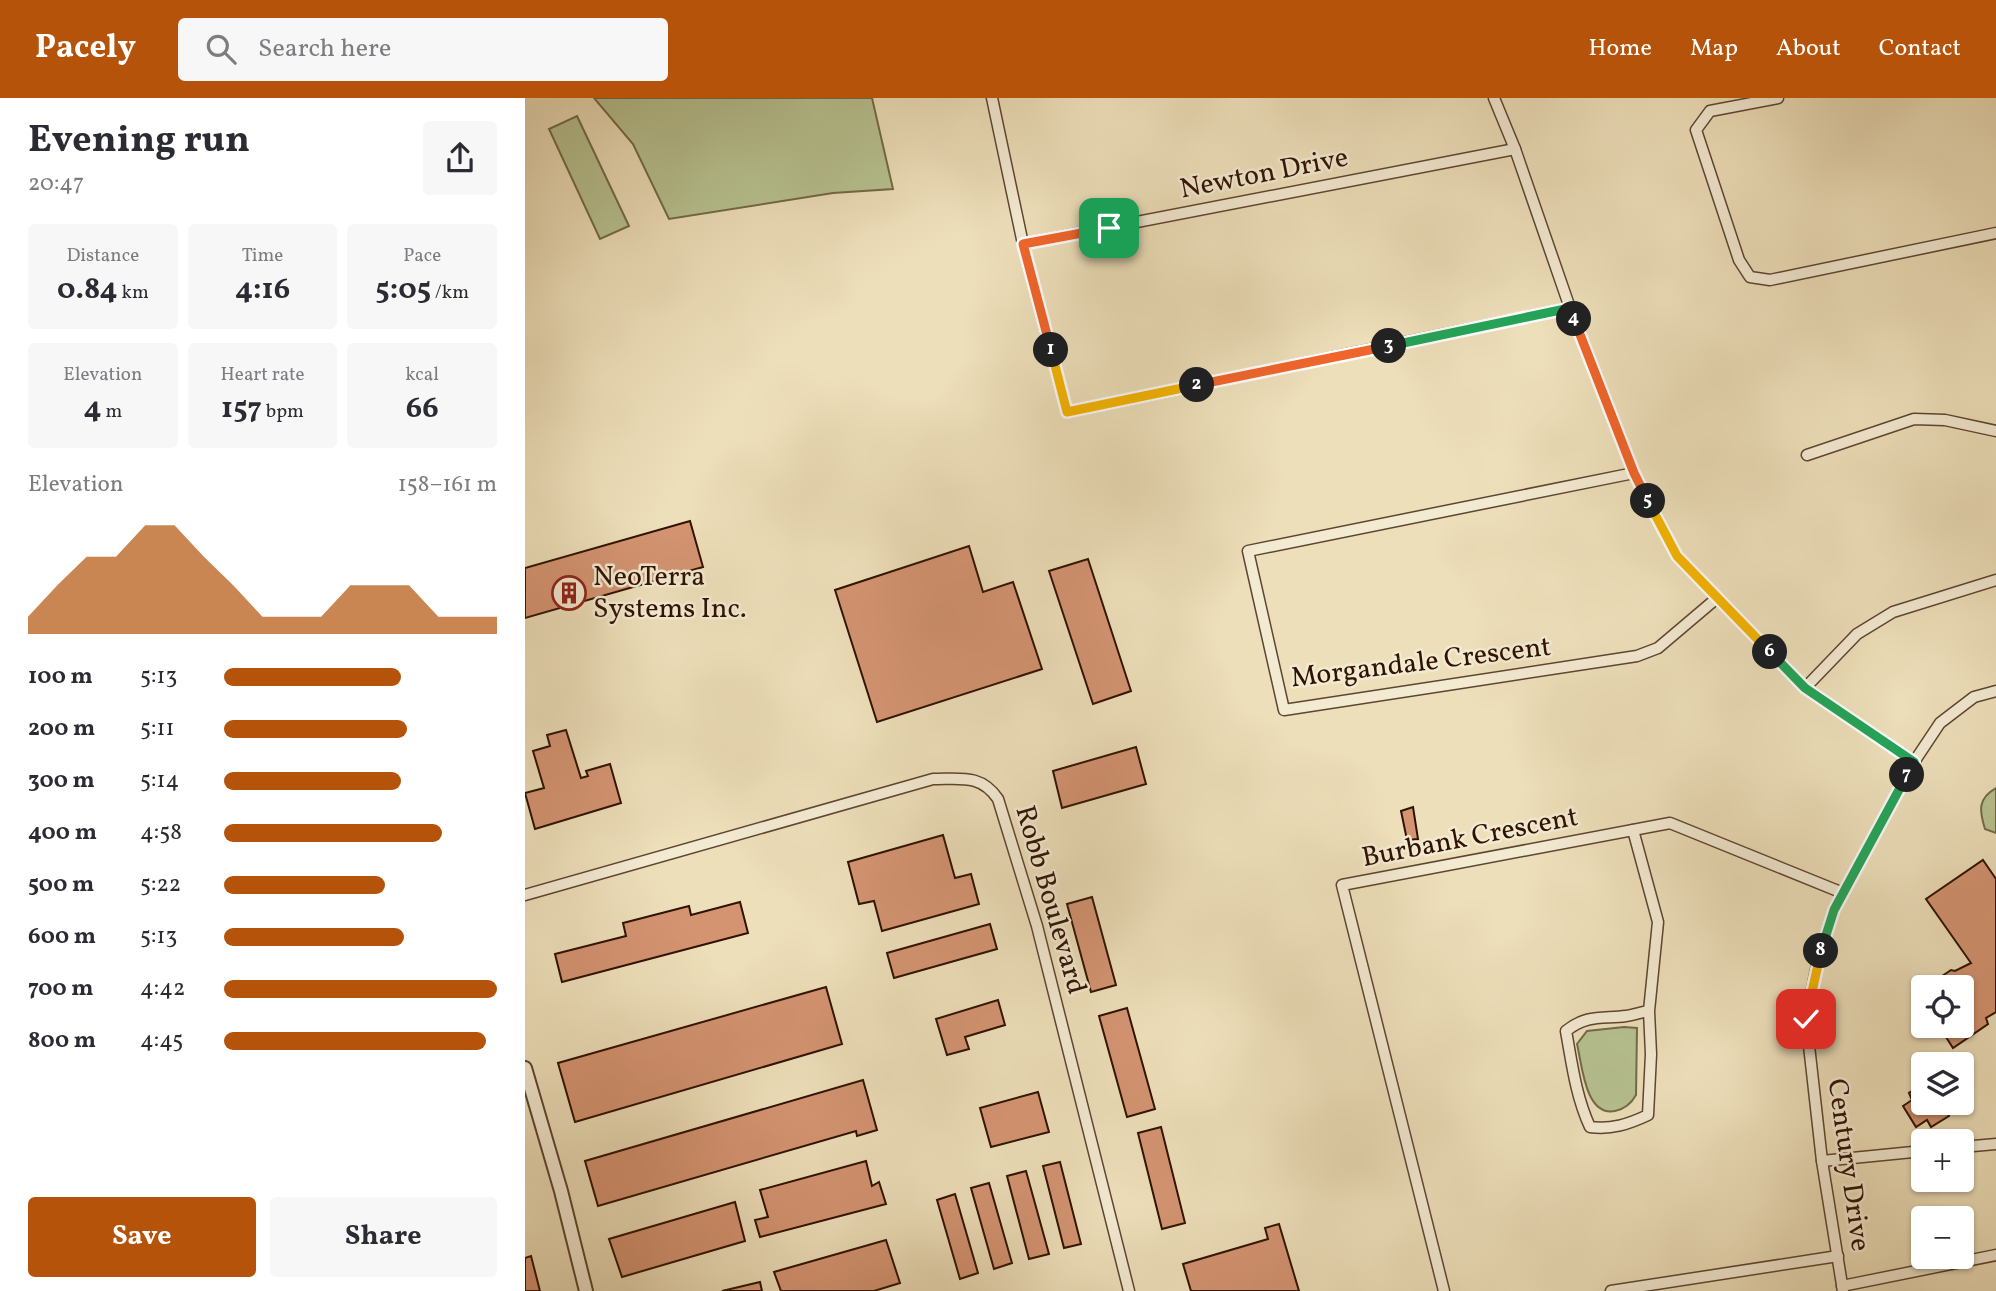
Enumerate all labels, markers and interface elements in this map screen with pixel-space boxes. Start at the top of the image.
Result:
search box [178,18,668,81]
text: Pacely [35,26,136,72]
icon: search [202,30,240,68]
text: Search here [258,31,391,67]
text: Home [1588,32,1652,66]
text: Map [1690,32,1738,66]
text: About [1776,32,1841,66]
text: Contact [1879,32,1961,66]
text: Evening run [28,115,250,168]
button: share [423,121,497,195]
street label: Newton Drive [1177,139,1351,209]
text: 20:47 [28,168,84,200]
pin [1079,198,1139,258]
icon: arrive [1090,209,1128,247]
text: Distance [66,243,139,269]
text: Time [242,243,283,269]
text: Pace [403,243,441,269]
text: 0.84 [57,269,118,311]
text: 4:16 [235,269,290,311]
text: 5:05 [375,269,431,311]
text: km [118,280,149,306]
text: /km [431,280,469,306]
pin: 4 [1557,302,1591,336]
text: 4 [1568,305,1579,331]
pin: 3 [1371,328,1407,364]
pin: 1 [1033,332,1069,368]
text: 3 [1384,332,1393,358]
text: 1 [1047,336,1054,362]
text: Elevation [63,362,142,388]
text: Heart rate [221,362,304,388]
text: kcal [405,362,439,388]
pin: 2 [1179,368,1215,402]
text: 2 [1192,371,1201,397]
text: 4 [83,388,102,430]
text: 157 [221,388,262,430]
text: 66 [406,388,439,430]
text: m [102,399,122,425]
text: bpm [262,399,304,425]
text: Elevation [28,469,124,501]
text: 158–161 m [398,469,497,501]
pin: 5 [1631,484,1665,518]
text: 5 [1643,487,1652,513]
place label: NeoTerra Systems Inc. [593,558,747,629]
building icon: NeoTerra Systems Inc. [550,574,588,612]
street label: Morgandale Crescent [1289,628,1553,698]
pin: 6 [1753,634,1787,670]
text: 6 [1764,638,1775,664]
text: 100 m [28,661,93,693]
text: 5:13 [140,661,177,693]
text: 200 m [28,713,95,745]
text: 5:11 [140,713,174,745]
pin: 7 [1889,758,1925,792]
text: 7 [1902,761,1911,787]
text: 300 m [28,765,95,797]
text: 5:14 [140,765,179,797]
street label: Burbank Crescent [1359,798,1581,878]
street label: Robb Boulevard [1004,801,1096,999]
text: 400 m [28,817,97,849]
text: 4:58 [140,817,182,849]
text: 500 m [28,869,94,901]
text: 5:22 [140,869,181,901]
text: 600 m [28,921,96,953]
text: 5:13 [140,921,177,953]
pin: 8 [1803,934,1839,968]
text: 8 [1815,937,1826,963]
text: 700 m [28,973,94,1005]
text: 4:42 [140,973,185,1005]
map controls [1911,975,1974,1269]
button: locate [1911,975,1974,1038]
pin [1776,989,1836,1049]
icon: check [1787,1000,1825,1038]
text: 800 m [28,1025,96,1057]
text: 4:45 [140,1025,183,1057]
button: layers [1911,1052,1974,1115]
street label: Century Drive [1817,1076,1879,1254]
button: + [1911,1129,1974,1192]
button: Save [28,1197,256,1277]
button: Share [270,1197,497,1277]
button: − [1911,1206,1974,1269]

